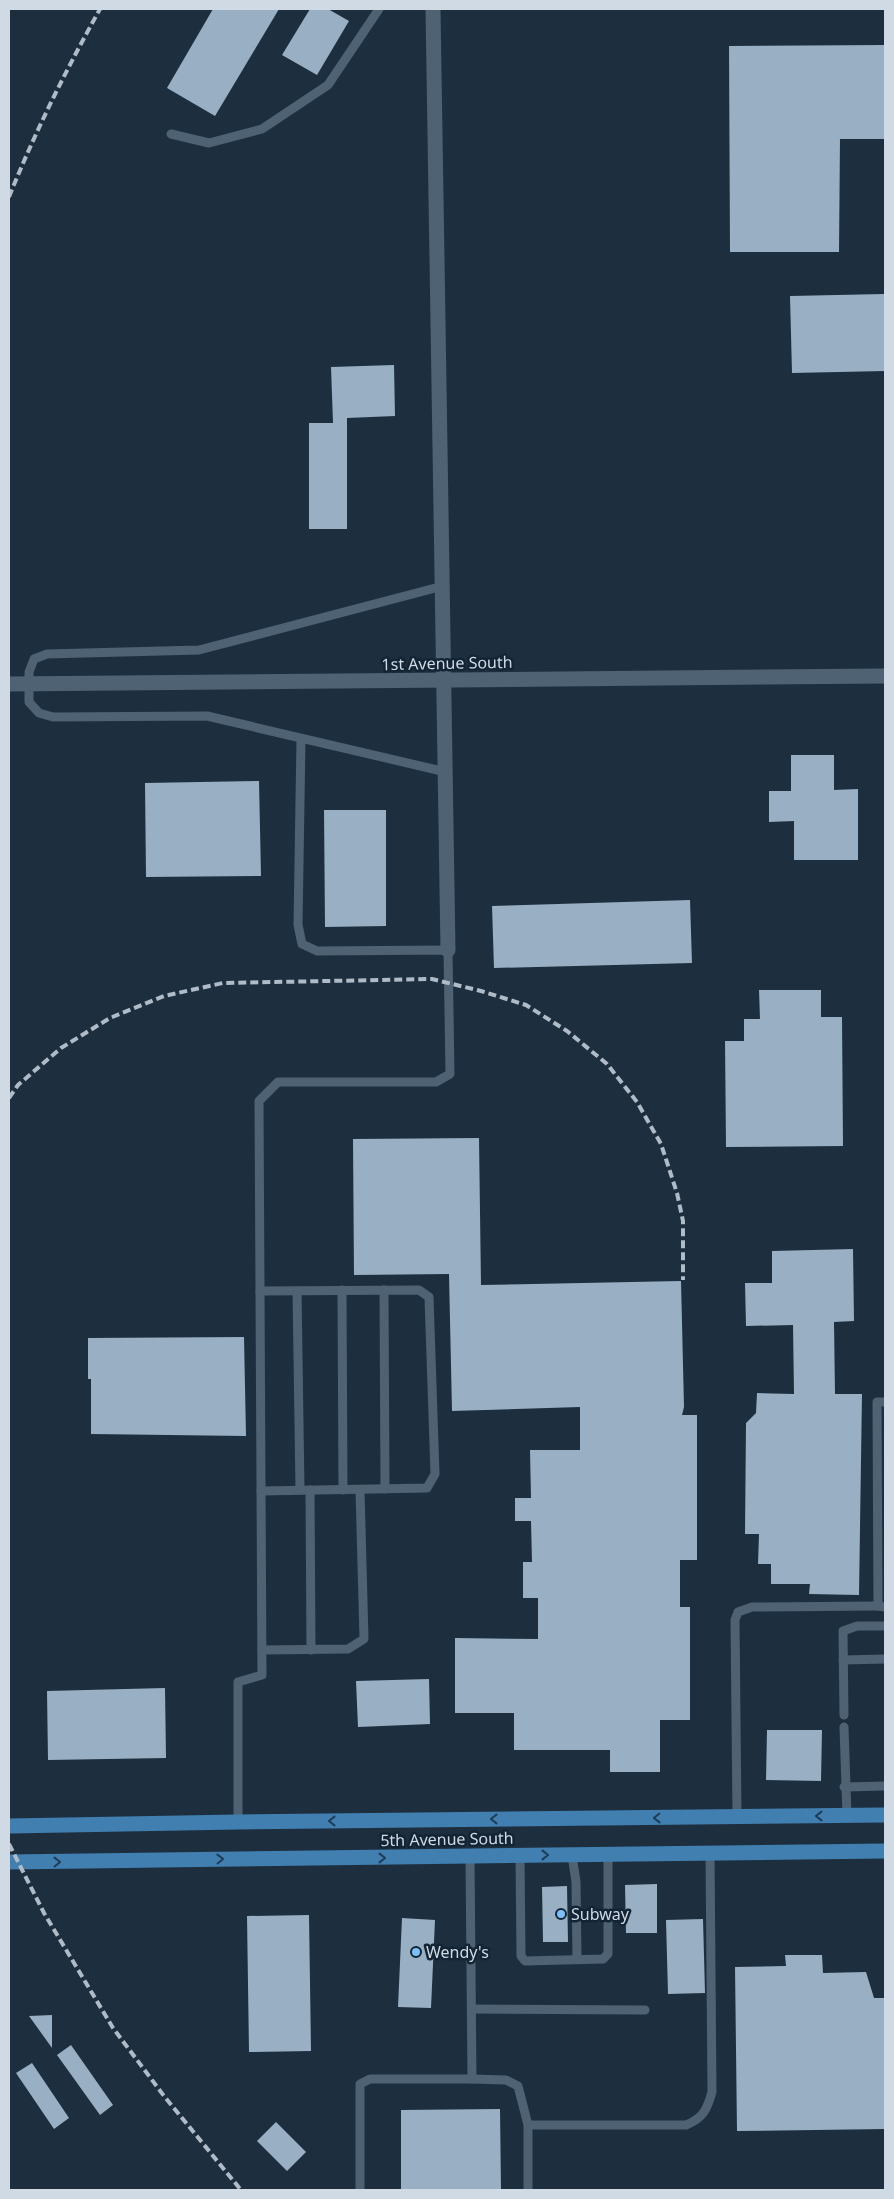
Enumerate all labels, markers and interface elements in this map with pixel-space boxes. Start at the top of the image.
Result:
street label: 1st Avenue South [381,651,513,675]
one-way arrow [815,1811,822,1821]
one-way arrow [652,1813,660,1823]
one-way arrow [490,1814,498,1824]
one-way arrow [327,1816,335,1826]
street label: 5th Avenue South [380,1827,514,1851]
one-way arrow [542,1850,549,1860]
one-way arrow [379,1852,387,1863]
one-way arrow [216,1854,224,1864]
one-way arrow [54,1856,62,1867]
place label: Subway [571,1903,630,1925]
marker: Subway [555,1908,567,1920]
place label: Wendy's [426,1941,489,1963]
marker: Wendy's [410,1946,422,1958]

